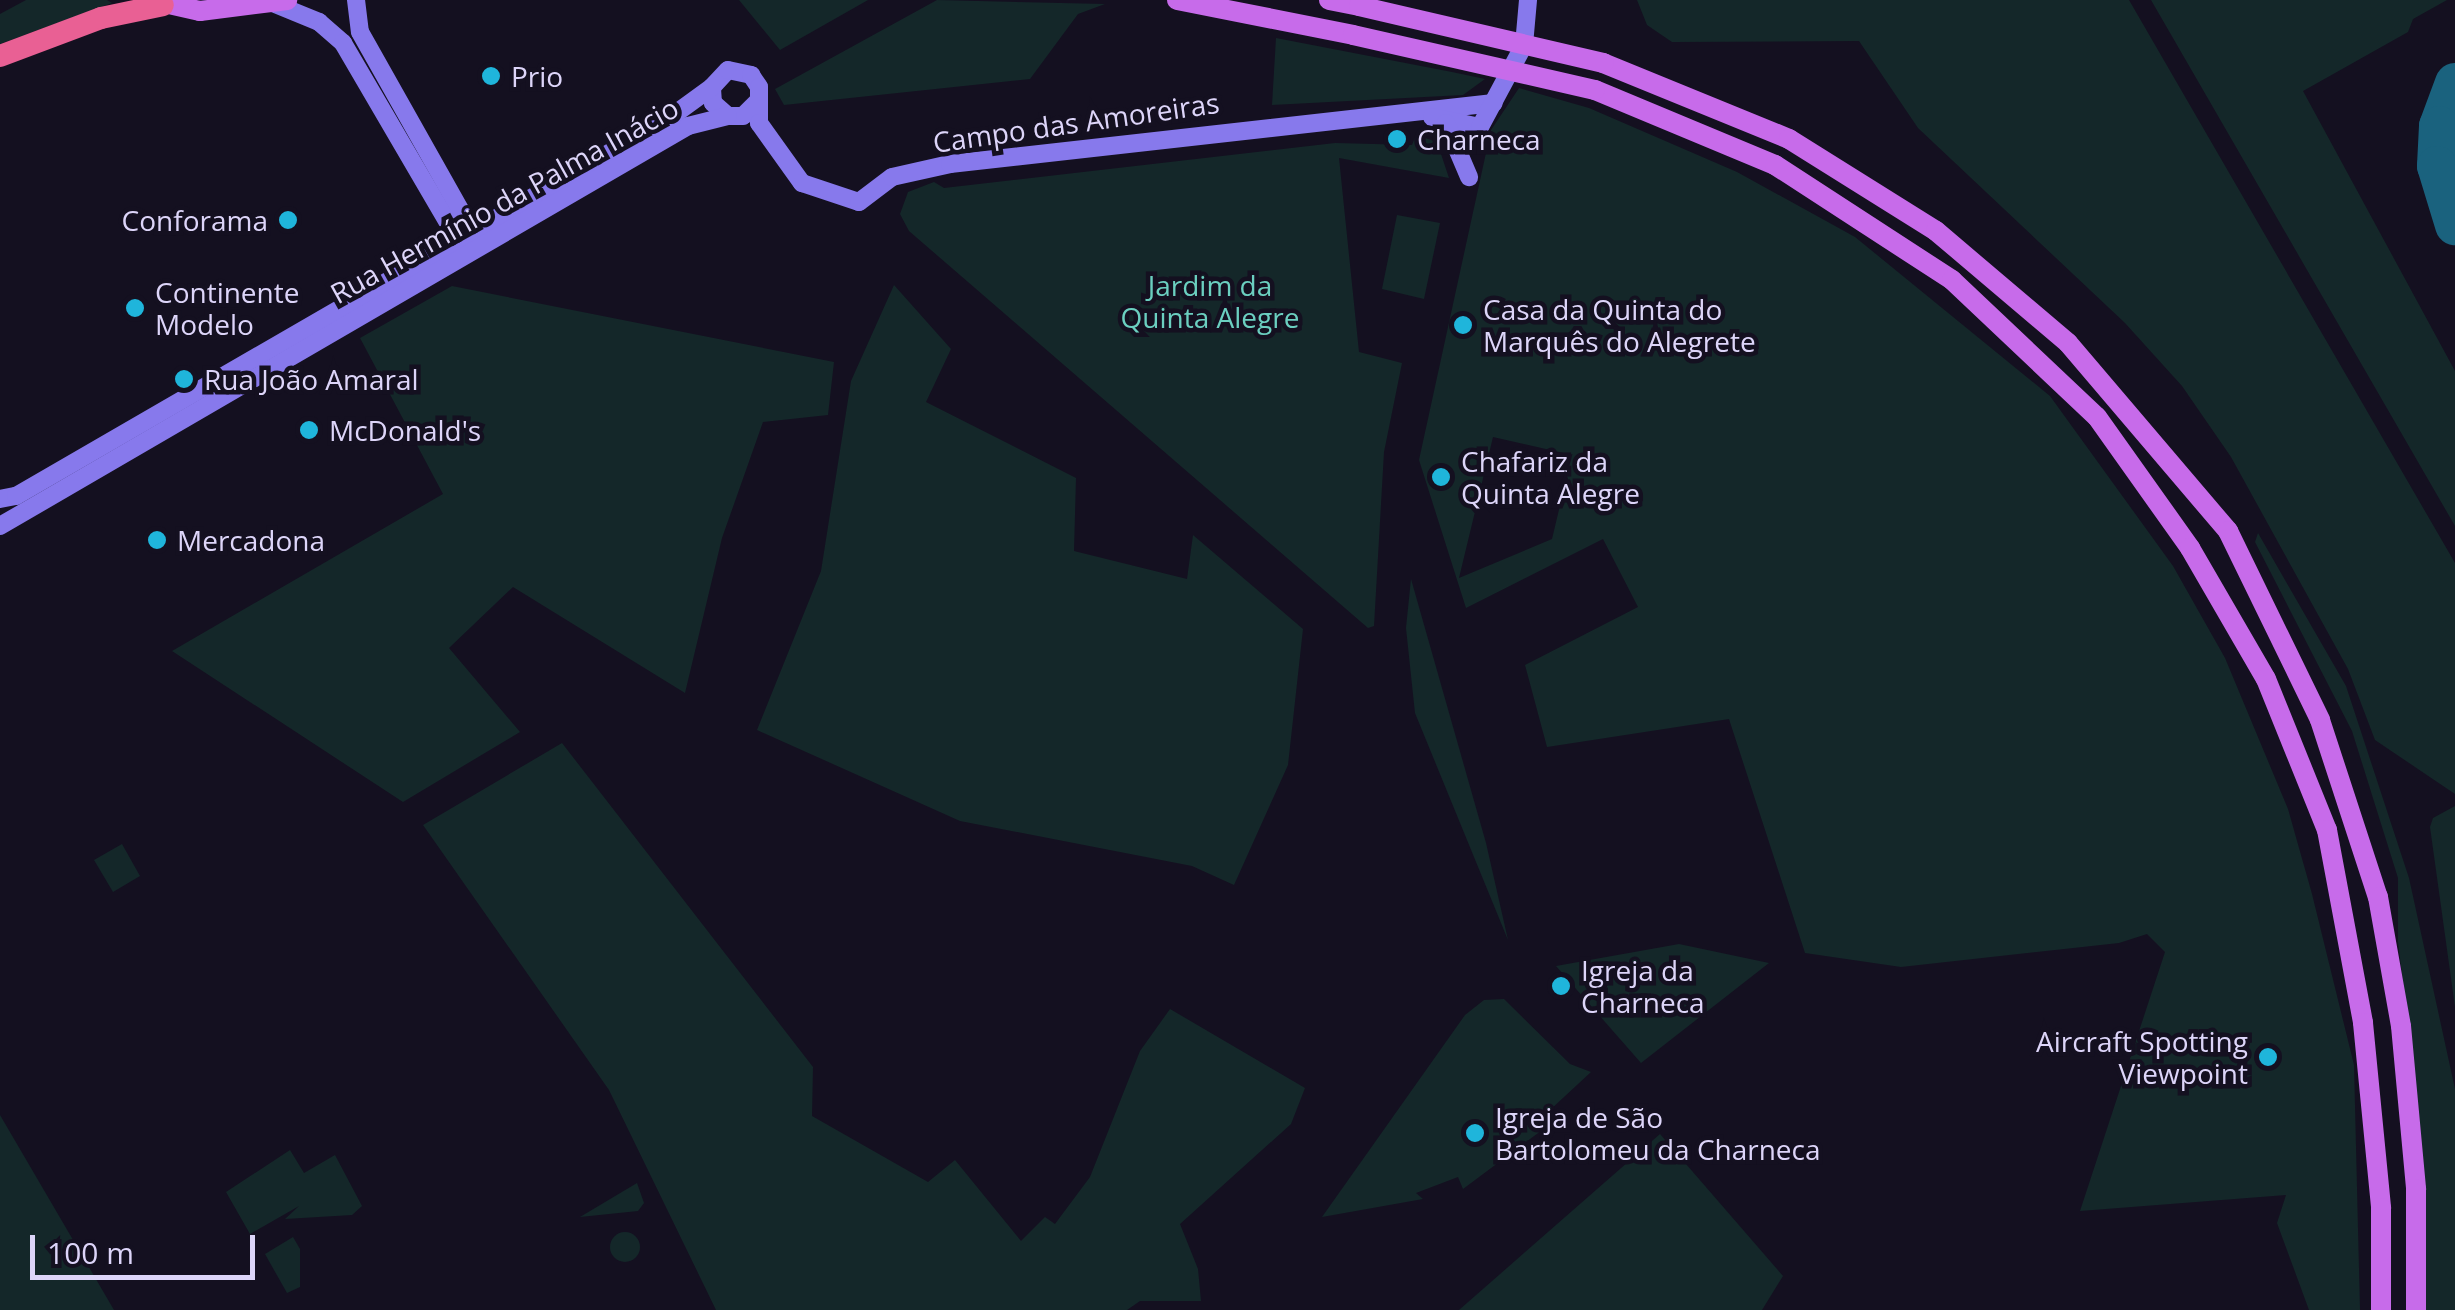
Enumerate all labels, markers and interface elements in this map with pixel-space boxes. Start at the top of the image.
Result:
place label: Prio [511,59,563,93]
marker: Prio [480,65,502,87]
street label: Campo das Amoreiras [931,85,1221,159]
street label: Rua Hermínio da Palma Inácio [324,90,684,310]
place label: Charneca [1417,122,1541,156]
marker: Charneca [1386,128,1408,150]
place label: Conforama [122,203,268,237]
marker: Conforama [277,209,299,231]
park label: Jardim da Quinta Alegre [1121,268,1299,334]
place label: Continente Modelo [155,275,299,341]
place label: Casa da Quinta do Marquês do Alegrete [1483,292,1756,358]
marker: Continente Modelo [124,297,146,319]
marker: Casa da Quinta do Marquês do Alegrete [1452,314,1474,336]
place label: Rua João Amaral [204,362,419,396]
marker: Rua João Amaral [173,368,195,390]
place label: McDonald's [329,413,481,447]
marker: McDonald's [298,419,320,441]
place label: Chafariz da Quinta Alegre [1461,444,1640,510]
marker: Chafariz da Quinta Alegre [1430,466,1452,488]
place label: Mercadona [177,523,325,557]
marker: Mercadona [146,529,168,551]
place label: Igreja da Charneca [1581,953,1705,1019]
marker: Igreja da Charneca [1550,975,1572,997]
place label: Aircraft Spotting Viewpoint [2036,1024,2248,1090]
marker: Aircraft Spotting Viewpoint [2257,1046,2279,1068]
place label: Igreja de São Bartolomeu da Charneca [1495,1100,1821,1166]
marker: Igreja de São Bartolomeu da Charneca [1464,1122,1486,1144]
scale bar [35,1215,260,1277]
text: 100 m [47,1232,134,1273]

